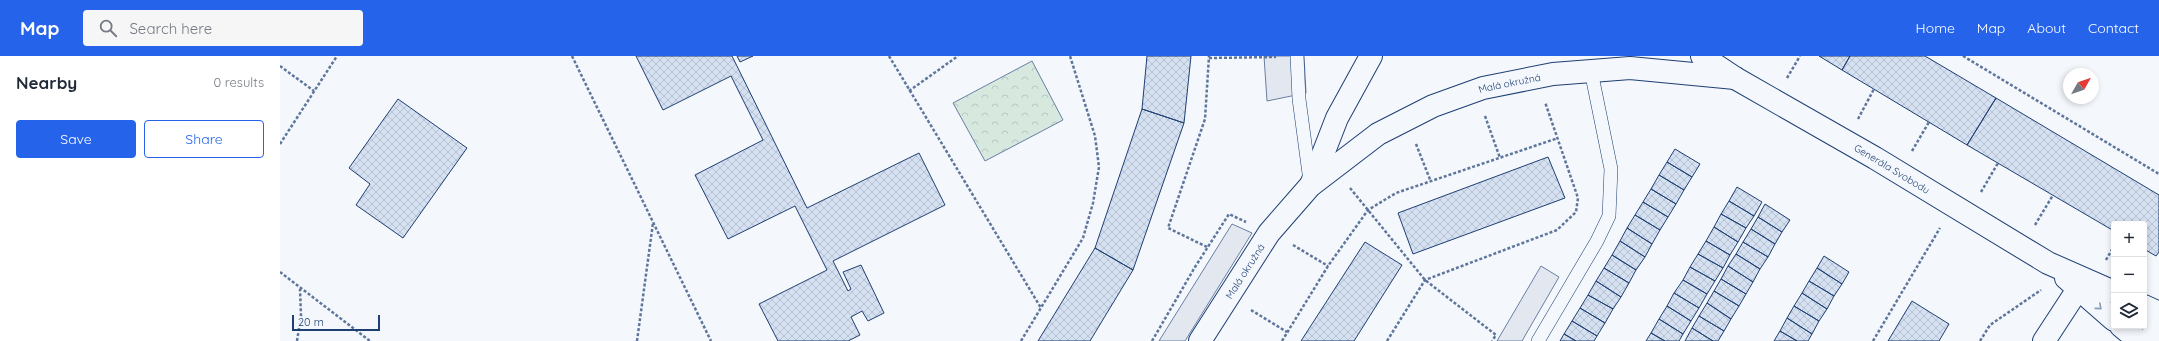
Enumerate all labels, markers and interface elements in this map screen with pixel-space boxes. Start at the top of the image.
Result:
search box [83,10,363,46]
text: Map [20,16,59,40]
icon: search [97,17,119,39]
text: Search here [129,19,212,38]
text: Home [1916,19,1955,37]
text: Map [1977,19,2005,37]
text: About [2027,19,2066,37]
text: Contact [2088,19,2139,37]
north arrow [2063,68,2099,104]
street label: Malá okružná [1477,70,1542,96]
text: Nearby [16,72,77,93]
text: 0 results [213,74,264,90]
button: Save [16,120,136,158]
button: Share [144,120,264,158]
street label: Generála Svobodu [1852,141,1932,196]
map controls [2111,221,2147,329]
button: + [2111,221,2147,257]
street label: Malá okružná [1222,241,1267,301]
button: − [2111,257,2147,293]
button: layers [2111,293,2147,329]
one-way arrow [2094,302,2101,309]
scale bar [292,313,380,332]
text: 20 m [298,315,324,329]

